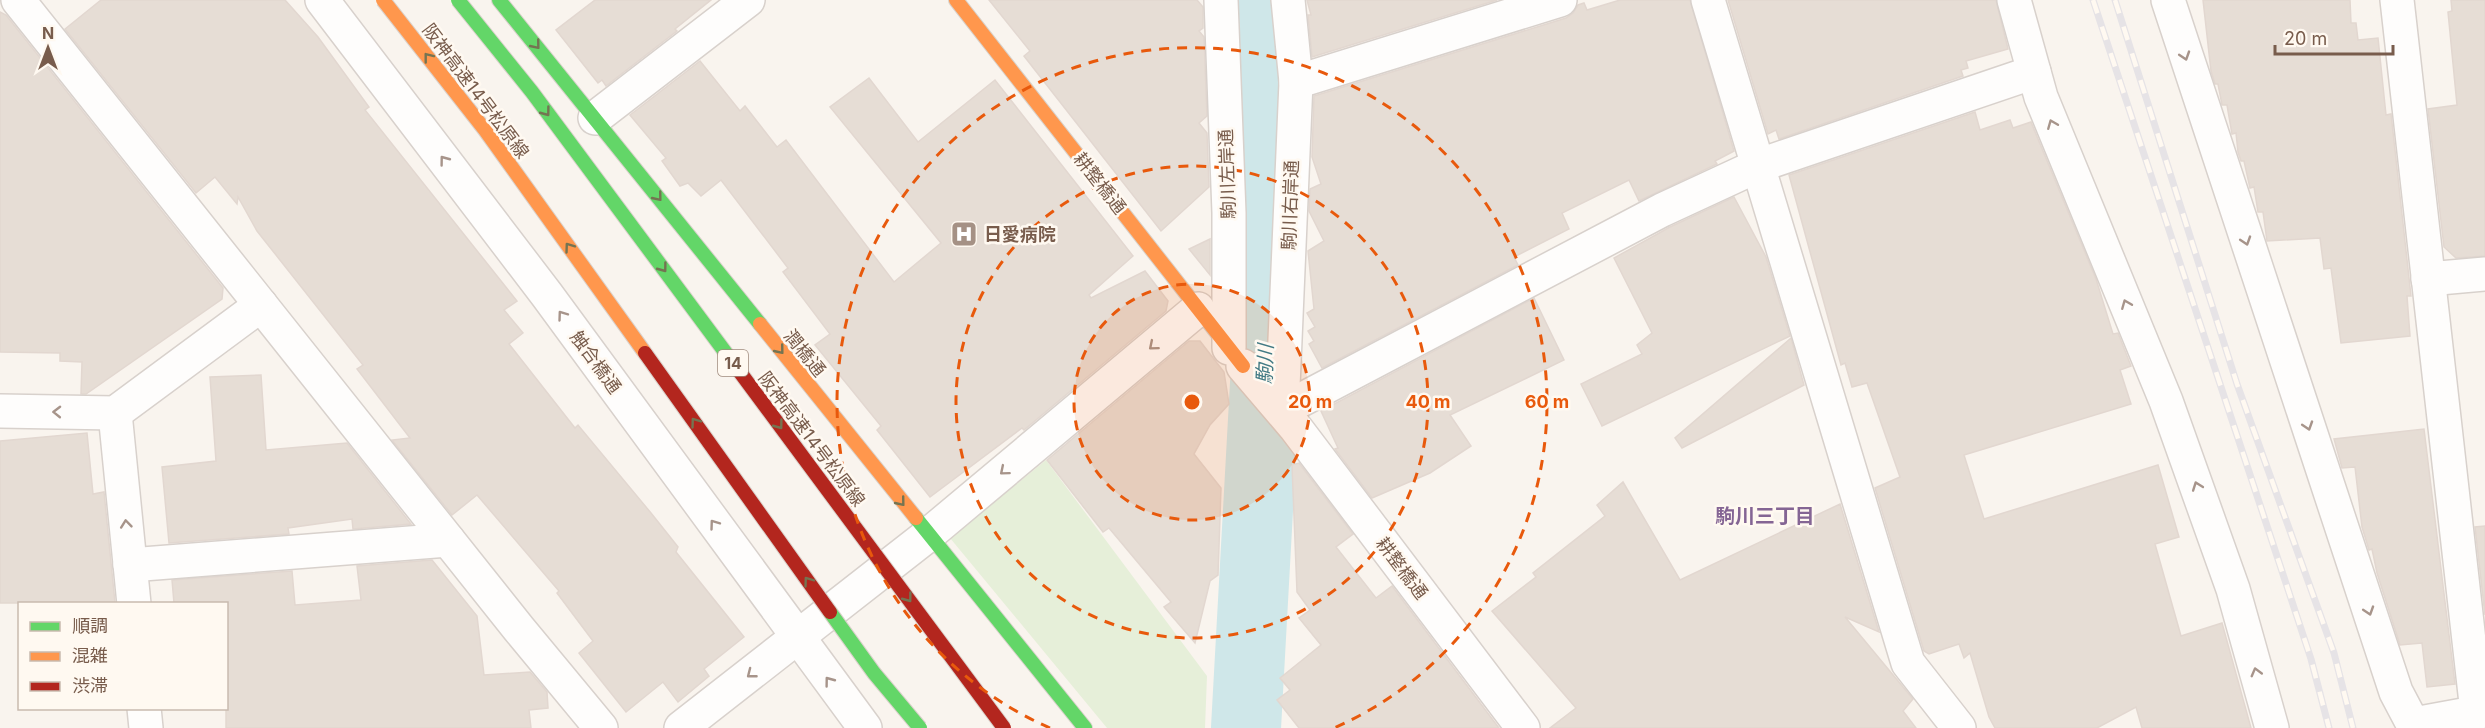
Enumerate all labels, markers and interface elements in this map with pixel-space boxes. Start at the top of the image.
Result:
north arrow [18,18,78,78]
scale bar [2275,18,2394,56]
street label: 阪神高速14号松原線 [419,20,533,162]
text: N [42,23,54,43]
text: 20 m [2284,28,2327,49]
one-way arrow [528,38,539,49]
one-way arrow [2177,50,2190,61]
one-way arrow [424,52,435,63]
one-way arrow [539,105,550,116]
one-way arrow [2047,119,2059,130]
street label: 駒川左岸通 [1215,129,1239,219]
street label: 耕整橋通 [1070,148,1130,218]
one-way arrow [441,156,452,167]
street label: 駒川右岸通 [1278,160,1302,250]
one-way arrow [650,191,661,202]
hospital icon: 日愛病院 [949,219,979,249]
place label: 日愛病院 [984,224,1056,245]
one-way arrow [2239,235,2251,246]
one-way arrow [565,242,576,253]
one-way arrow [655,262,666,273]
one-way arrow [2121,299,2133,310]
one-way arrow [558,311,569,322]
street label: 潤橋通 [780,325,830,381]
street label: 触合橋通 [566,327,626,397]
one-way arrow [1149,339,1160,350]
water label: 駒川 [1252,342,1278,384]
one-way arrow [772,343,783,354]
road number: 14 [718,350,748,376]
street label: 阪神高速14号松原線 [755,368,869,510]
text: 20 m [1288,391,1332,412]
text: 40 m [1406,391,1451,412]
text: 60 m [1525,391,1569,412]
centre of rings [1182,392,1202,412]
one-way arrow [53,406,62,418]
one-way arrow [691,418,702,429]
one-way arrow [772,418,783,429]
one-way arrow [2300,420,2313,431]
one-way arrow [1000,464,1011,475]
one-way arrow [2191,481,2204,492]
one-way arrow [894,495,905,506]
district label: 駒川三丁目 [1715,504,1815,528]
one-way arrow [120,520,133,529]
one-way arrow [710,520,721,531]
street label: 耕整橋通 [1372,533,1432,603]
one-way arrow [804,576,815,587]
one-way arrow [900,592,911,603]
legend [18,602,228,710]
one-way arrow [2362,605,2374,616]
text: 順調 [72,615,108,636]
text: 混雑 [72,645,108,666]
one-way arrow [747,667,758,678]
one-way arrow [2251,667,2263,677]
text: 渋滞 [72,675,108,696]
one-way arrow [826,677,837,688]

